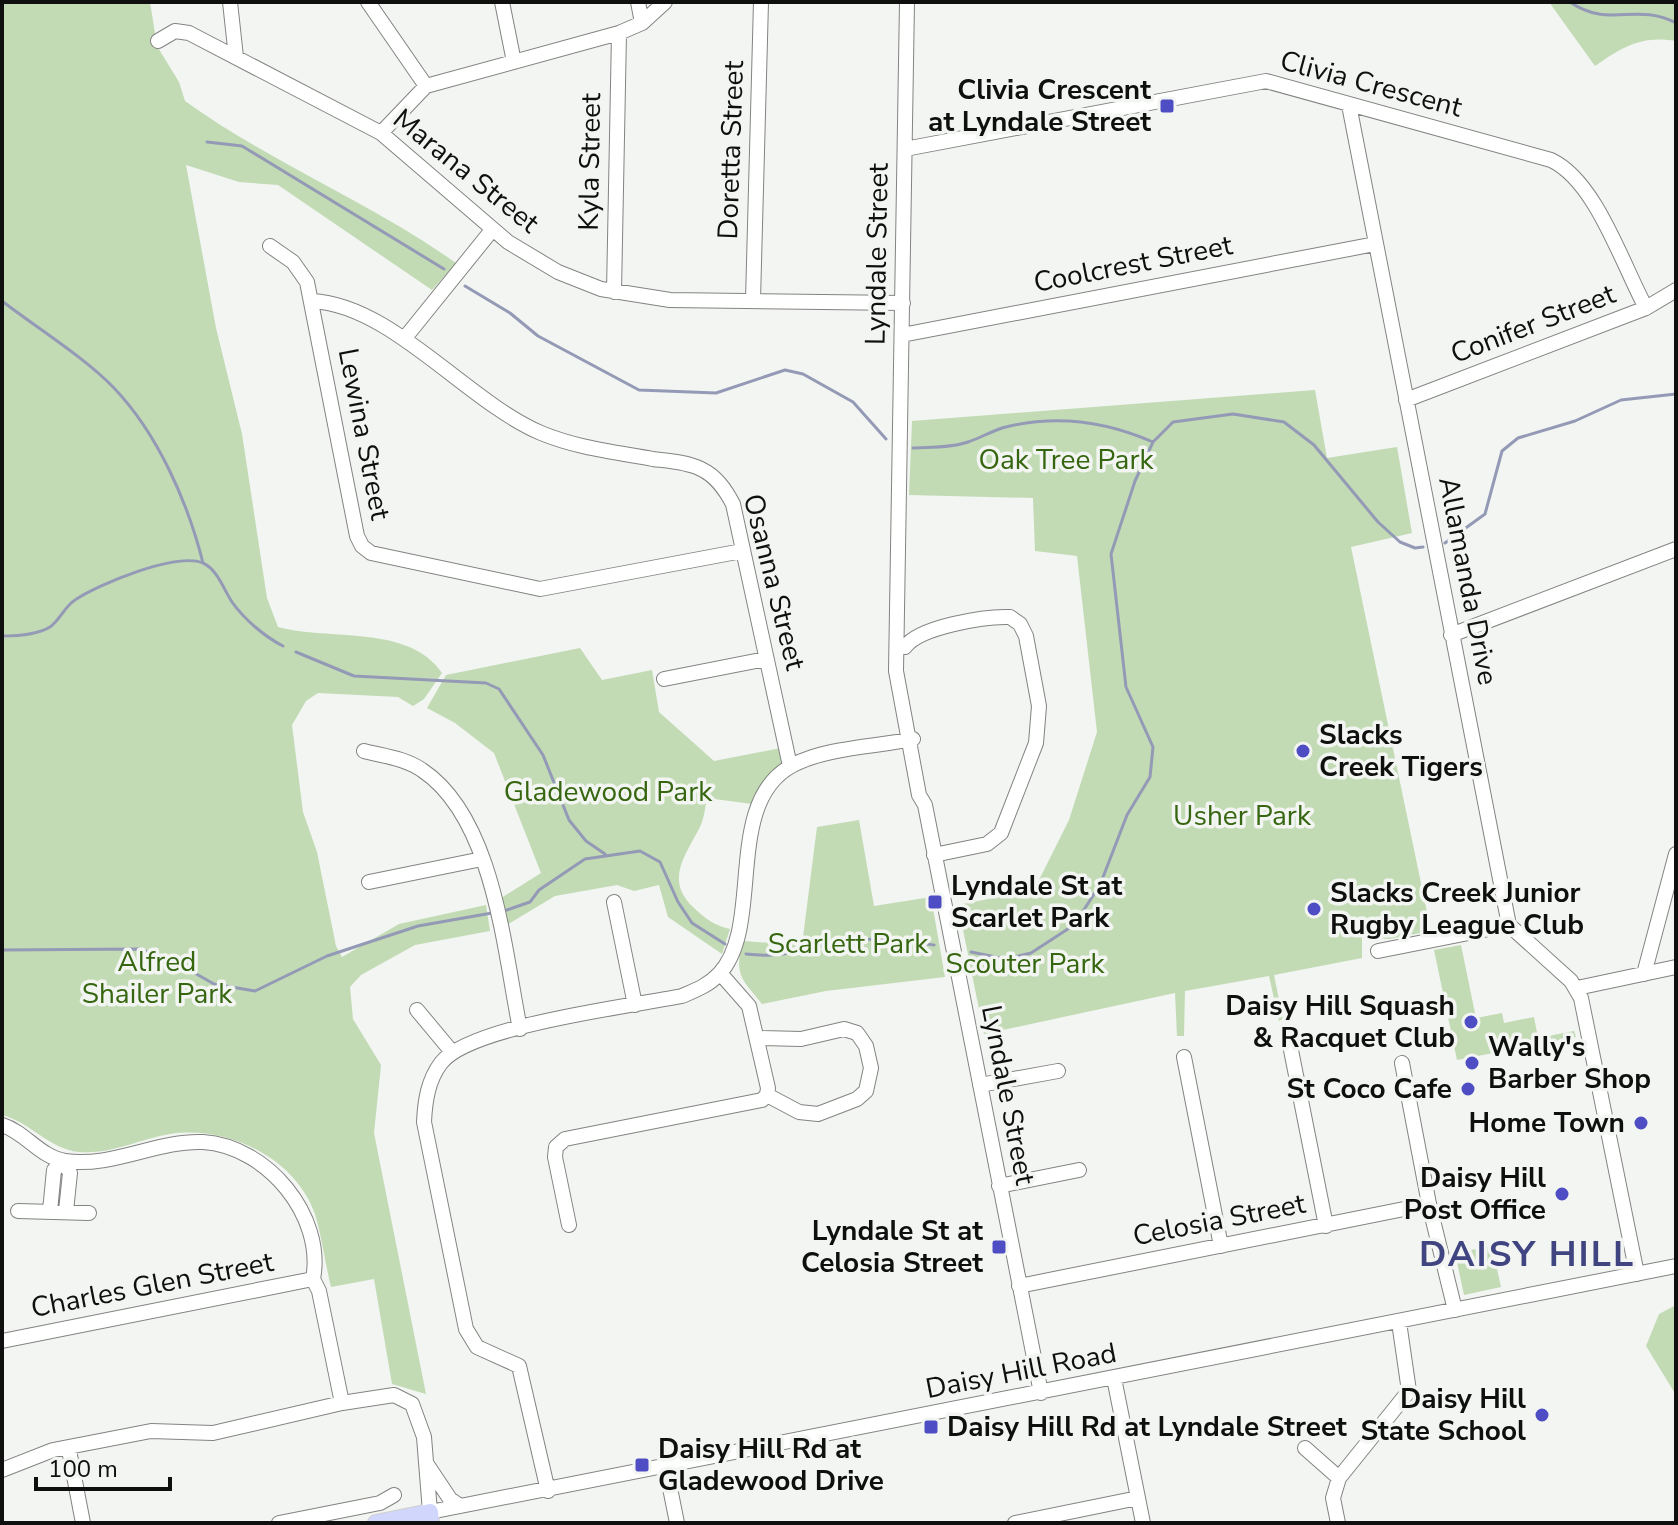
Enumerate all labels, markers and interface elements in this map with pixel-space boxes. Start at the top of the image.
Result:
street label: Clivia Crescent [1276,41,1466,127]
street label: Doretta Street [709,60,753,240]
place label: Clivia Crescent at Lyndale Street [928,71,1151,141]
street label: Kyla Street [570,93,610,231]
marker: Clivia Crescent at Lyndale Street [1158,97,1176,115]
street label: Marana Street [385,100,547,242]
street label: Lyndale Street [856,162,898,345]
street label: Coolcrest Street [1030,226,1236,302]
street label: Conifer Street [1445,275,1621,373]
street label: Lewina Street [329,345,399,523]
park label: Oak Tree Park [979,441,1154,479]
street label: Allamanda Drive [1429,474,1507,688]
street label: Osanna Street [734,490,814,674]
place label: Slacks Creek Tigers [1319,716,1483,786]
marker: Slacks Creek Tigers [1294,742,1312,760]
park label: Gladewood Park [504,773,713,811]
park label: Usher Park [1173,797,1312,835]
place label: Lyndale St at Scarlet Park [951,867,1122,937]
place label: Slacks Creek Junior Rugby League Club [1330,874,1584,944]
marker: Lyndale St at Scarlet Park [926,893,944,911]
marker: Slacks Creek Junior Rugby League Club [1305,900,1323,918]
park label: Scarlett Park [768,925,929,963]
park label: Alfred Shailer Park [82,943,233,1013]
park label: Scouter Park [946,945,1105,983]
place label: Daisy Hill Squash & Racquet Club [1225,987,1455,1057]
street label: Lyndale Street [972,1002,1044,1188]
marker: Daisy Hill Squash & Racquet Club [1462,1013,1480,1031]
place label: Wally's Barber Shop [1488,1028,1651,1098]
marker: Wally's Barber Shop [1463,1054,1481,1072]
place label: St Coco Cafe [1287,1070,1452,1108]
marker: St Coco Cafe [1459,1080,1477,1098]
place label: Home Town [1469,1104,1625,1142]
marker: Home Town [1632,1114,1650,1132]
place label: Daisy Hill Post Office [1404,1159,1546,1229]
street label: Celosia Street [1130,1185,1309,1255]
marker: Daisy Hill Post Office [1553,1185,1571,1203]
place label: Lyndale St at Celosia Street [801,1212,983,1282]
district label: DAISY HILL [1419,1230,1635,1279]
marker: Lyndale St at Celosia Street [990,1238,1008,1256]
street label: Charles Glen Street [28,1243,277,1327]
street label: Daisy Hill Road [922,1334,1120,1408]
place label: Daisy Hill State School [1361,1380,1526,1450]
marker: Daisy Hill State School [1533,1406,1551,1424]
place label: Daisy Hill Rd at Lyndale Street [947,1408,1347,1446]
marker: Daisy Hill Rd at Lyndale Street [922,1418,940,1436]
place label: Daisy Hill Rd at Gladewood Drive [658,1430,884,1500]
scale bar [36,1441,170,1491]
text: 100 m [48,1453,118,1485]
marker: Daisy Hill Rd at Gladewood Drive [633,1456,651,1474]

